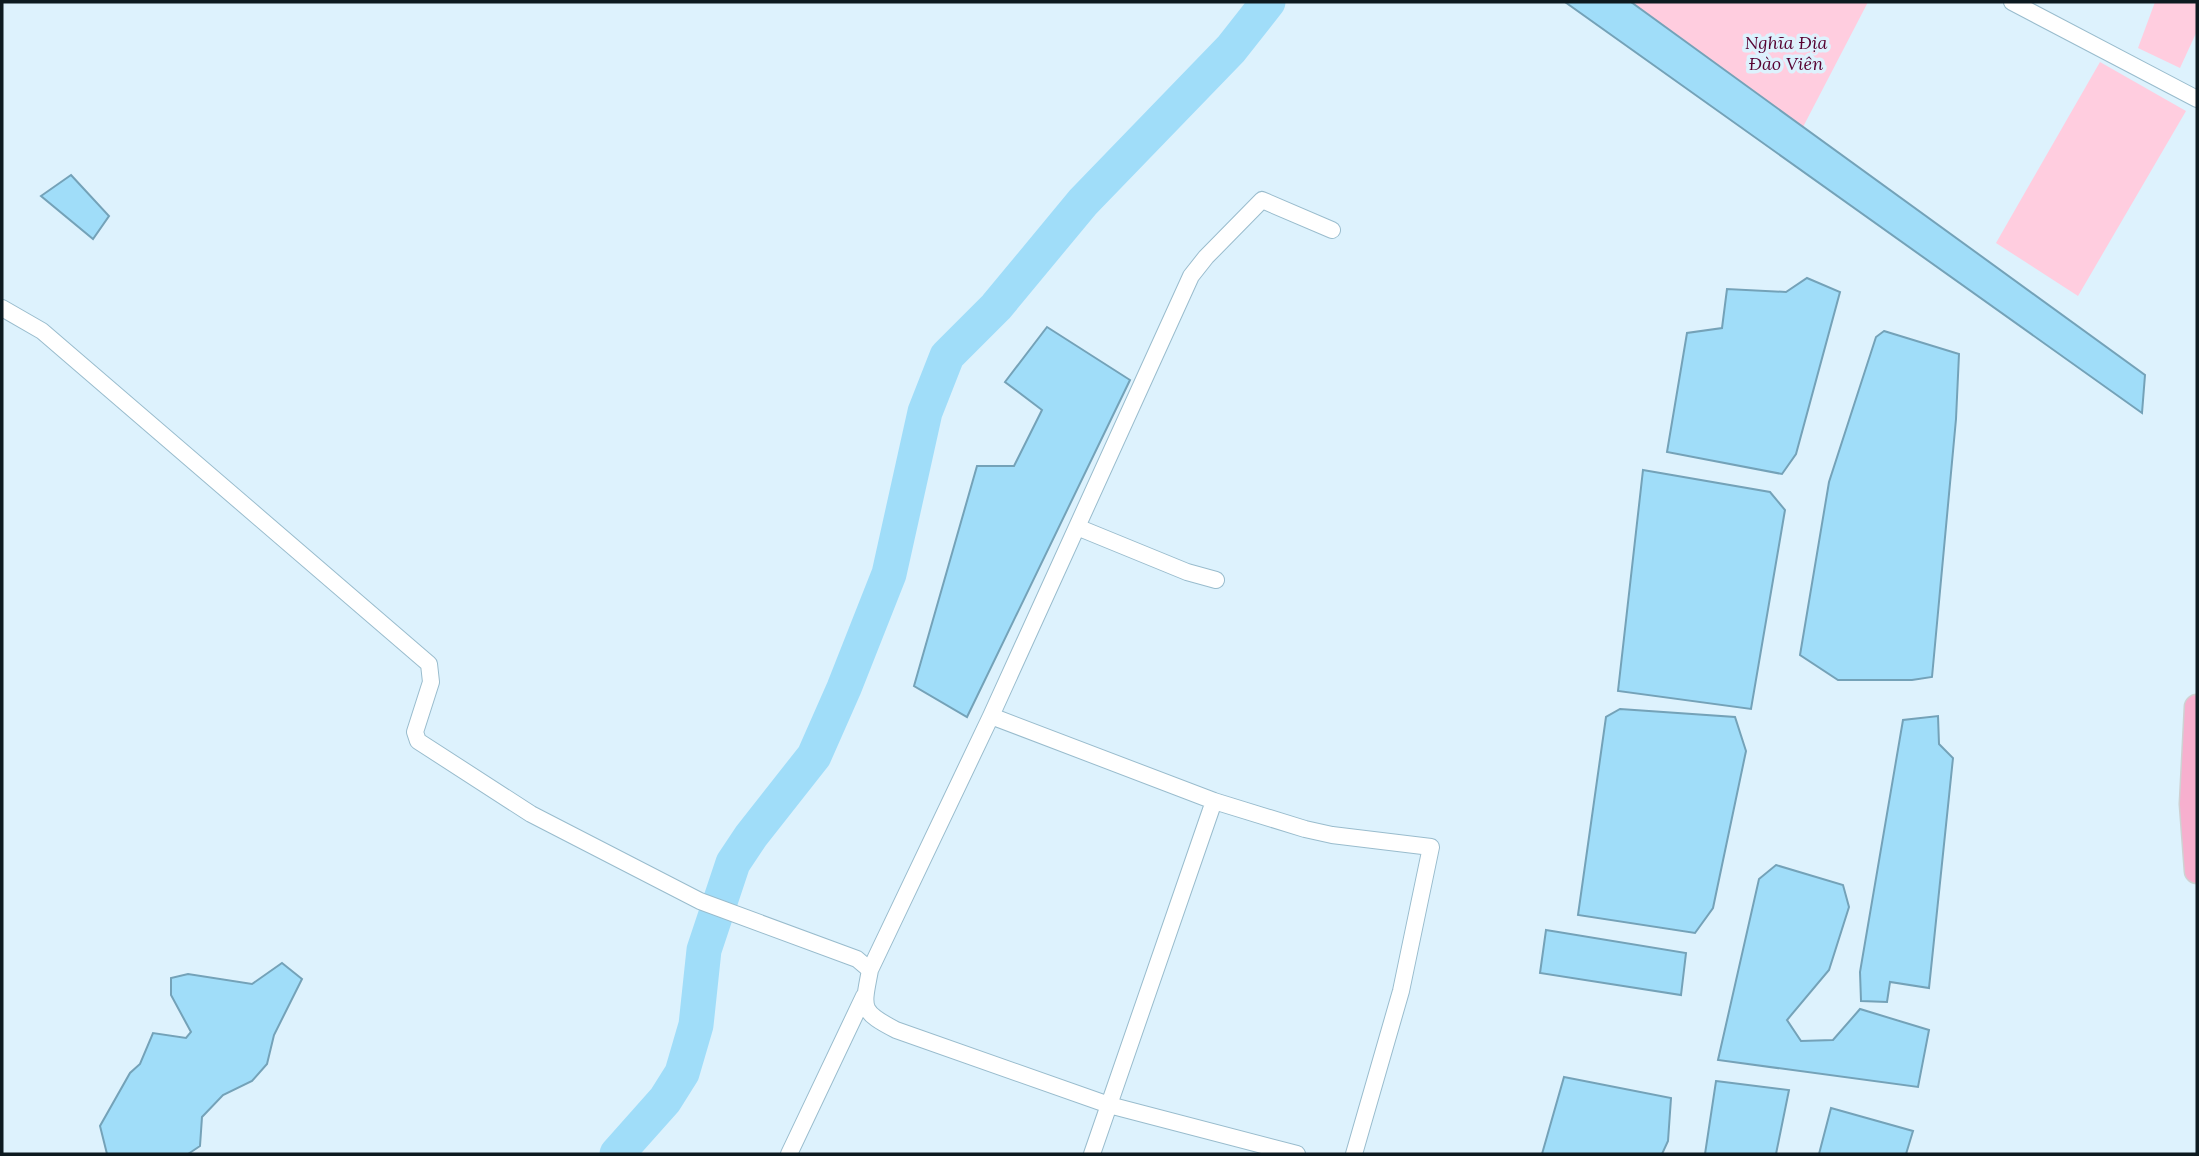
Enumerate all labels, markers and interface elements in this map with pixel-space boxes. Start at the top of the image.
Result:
park label: Nghĩa Địa Đào Viên [1745,31,1828,75]

